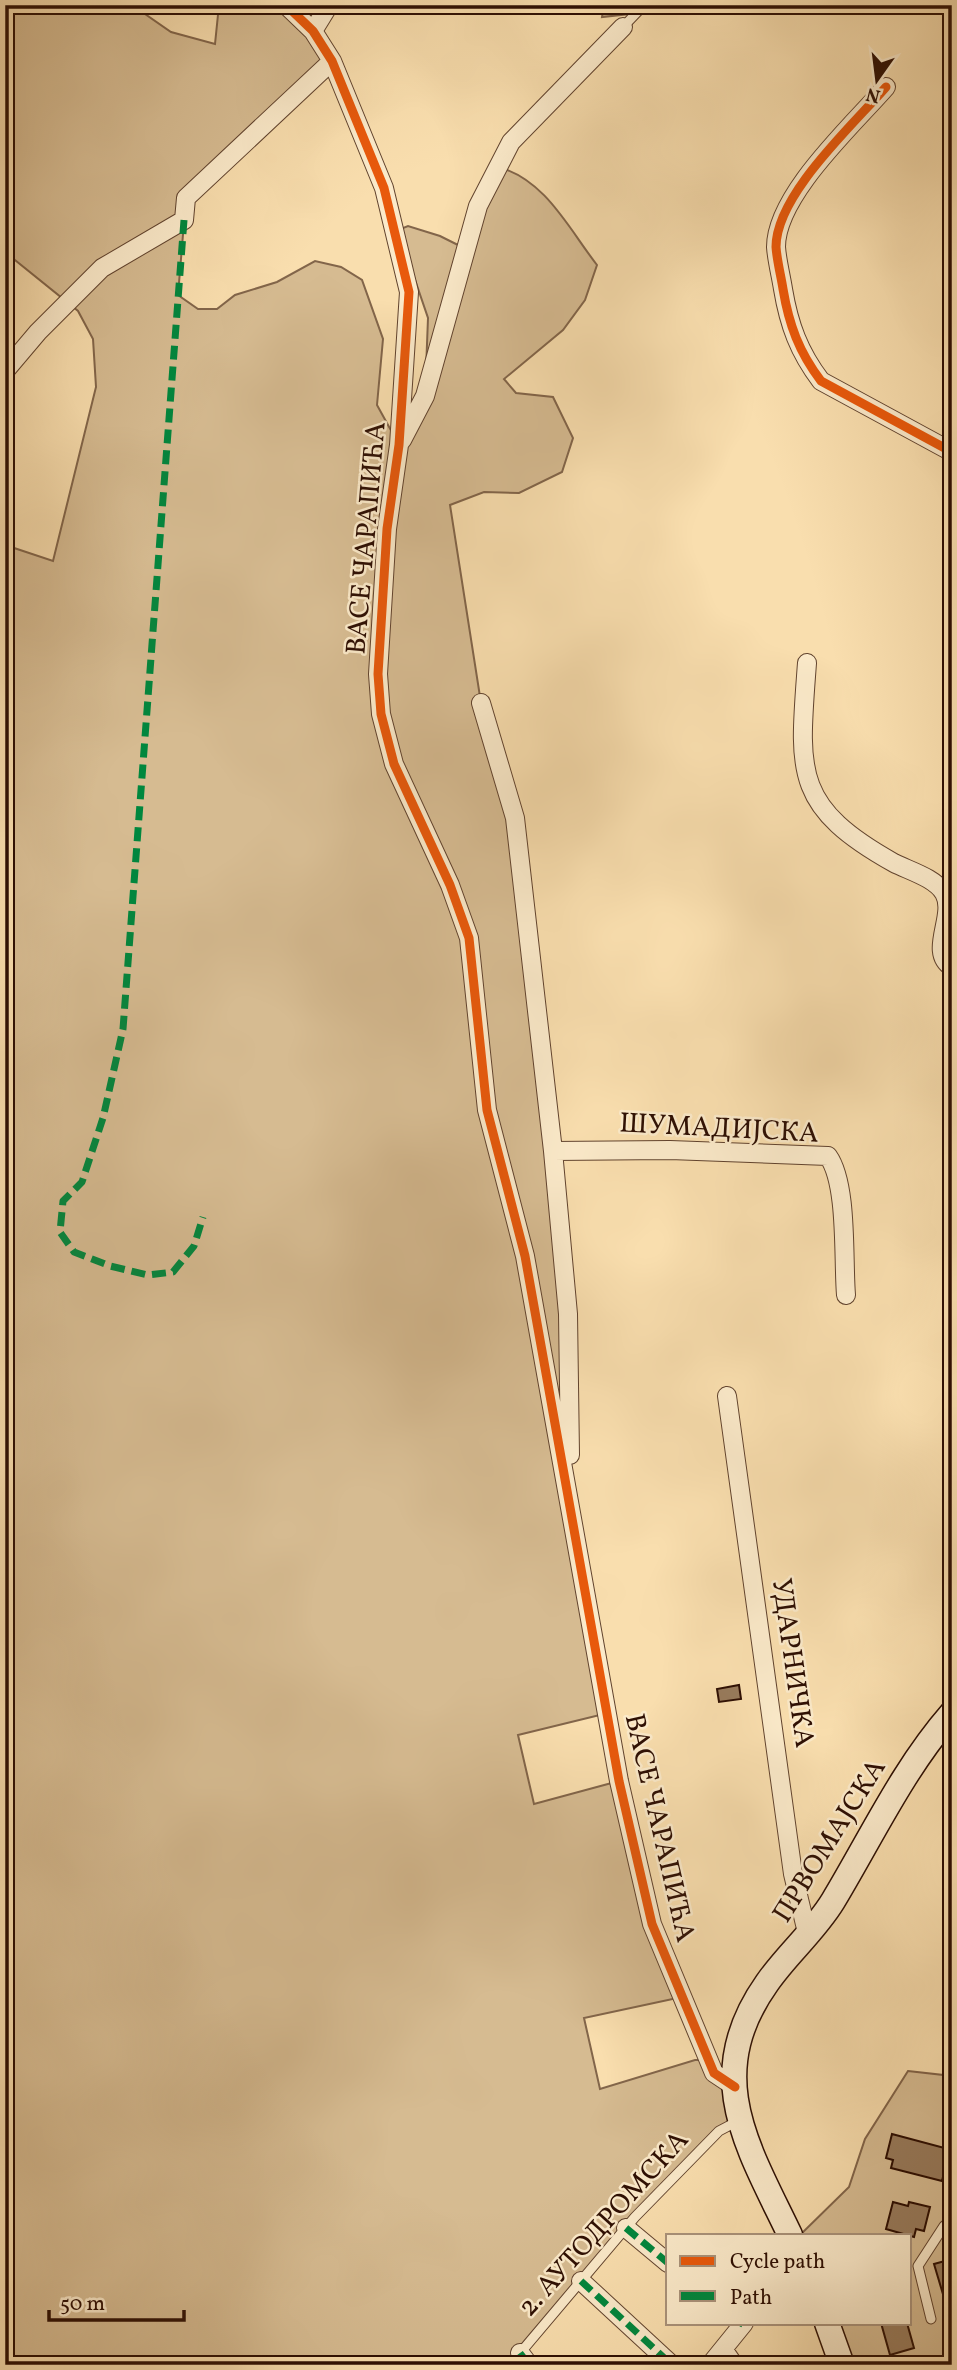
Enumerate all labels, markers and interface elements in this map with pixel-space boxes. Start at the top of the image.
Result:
north arrow [842,46,912,116]
text: N [863,80,883,109]
street label: ВАСЕ ЧАРАПИЋА [337,420,397,656]
street label: ШУМАДИЈСКА [618,1104,820,1154]
street label: УДАРНИЧКА [761,1576,823,1750]
street label: ВАСЕ ЧАРАПИЋА [614,1710,704,1946]
street label: ПРВОМАЈСКА [764,1751,896,1931]
street label: 2. АУТОДРОМСКА [510,2122,698,2326]
legend [666,2234,912,2324]
text: Cycle path [730,2248,825,2277]
scale bar [49,2279,184,2323]
text: Path [730,2284,772,2313]
text: 50 m [60,2290,105,2319]

